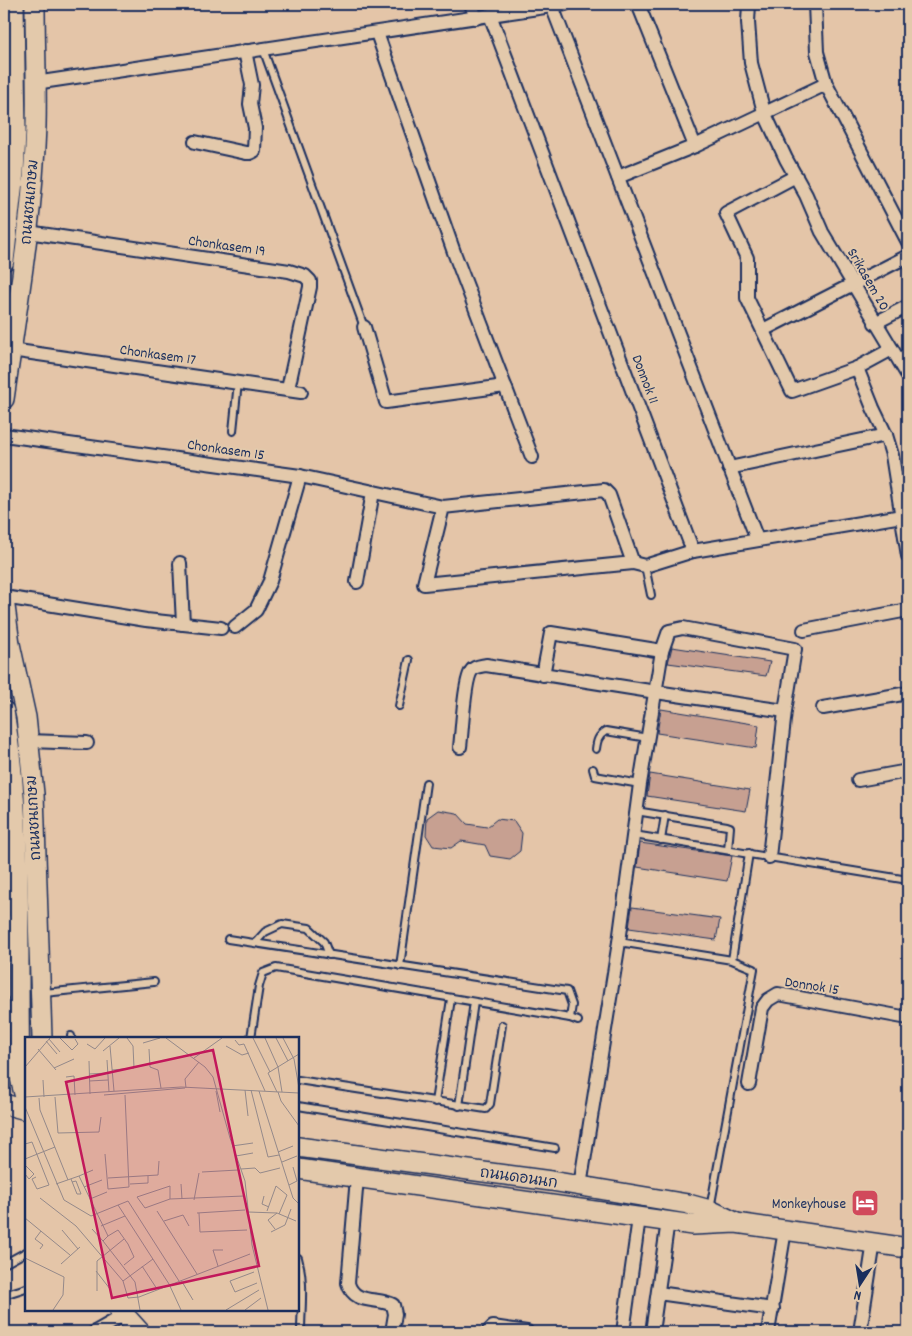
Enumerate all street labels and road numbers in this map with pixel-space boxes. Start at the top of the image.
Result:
street label: ถนนชนเกษม [16,159,46,246]
street label: Chonkasem 19 [187,231,267,263]
street label: Srikasem 20 [840,244,894,316]
street label: Chonkasem 17 [118,340,198,372]
street label: Donnok 11 [625,352,664,408]
street label: Chonkasem 15 [186,435,266,467]
street label: ถนนชนเกษม [22,775,48,861]
street label: Donnok 15 [783,972,841,1002]
street label: ถนนดอนนก [479,1163,559,1195]

